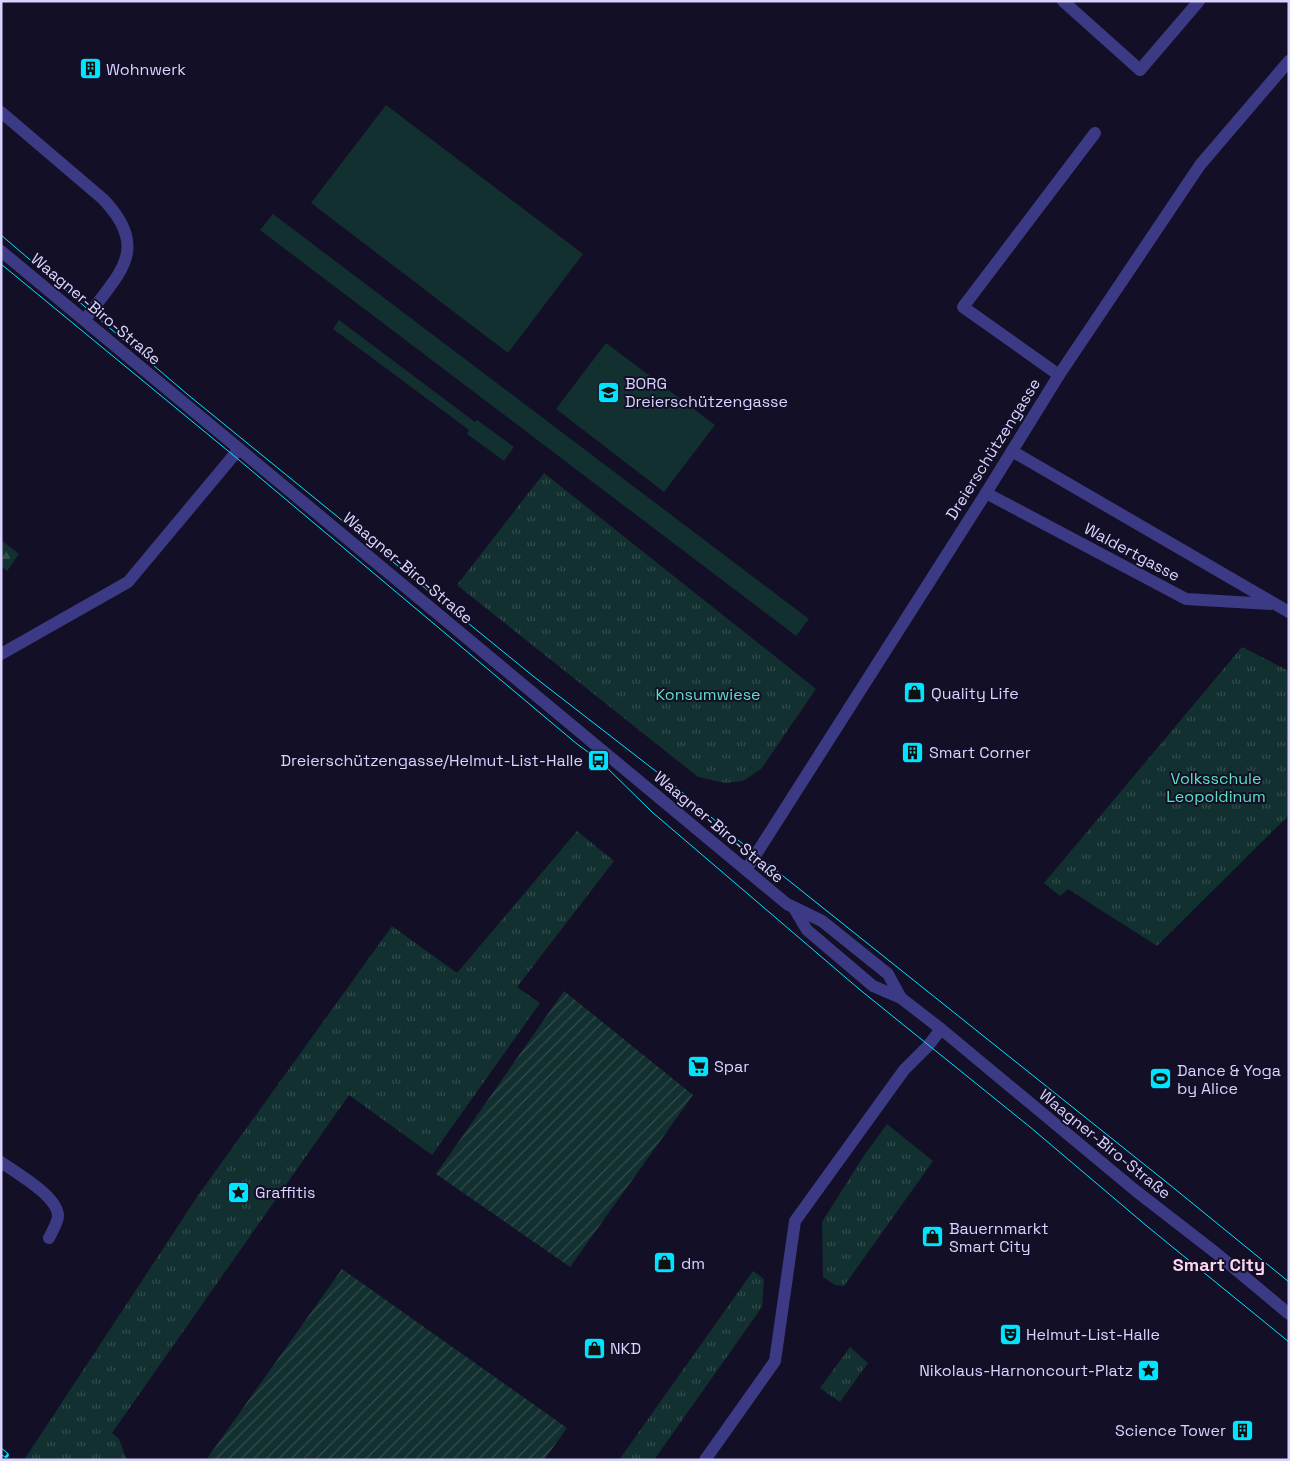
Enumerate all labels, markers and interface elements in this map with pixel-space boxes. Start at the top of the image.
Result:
building icon: Wohnwerk [78,57,102,81]
place label: Wohnwerk [106,59,186,80]
street label: Waagner-Biro-Straße [27,248,165,370]
place label: BORG Dreierschützengasse [625,373,788,412]
street label: Dreierschützengasse [941,374,1045,524]
school or university icon: BORG Dreierschützengasse [597,380,621,404]
street label: Waagner-Biro-Straße [339,507,477,629]
street label: Waldertgasse [1080,518,1184,586]
shop icon: Quality Life [903,681,927,705]
place label: Quality Life [931,683,1019,704]
park label: Konsumwiese [655,684,761,705]
building icon: Smart Corner [901,740,925,764]
place label: Smart Corner [929,742,1031,763]
bus stop icon: Dreierschützengasse/Helmut-List-Halle [587,748,611,772]
place label: Dreierschützengasse/Helmut-List-Halle [280,750,583,771]
street label: Waagner-Biro-Straße [650,766,788,888]
park label: Volksschule Leopoldinum [1166,768,1266,807]
supermarket icon: Spar [686,1054,710,1078]
place label: Spar [714,1056,749,1077]
place label: Dance & Yoga by Alice [1177,1060,1281,1099]
sports icon: Dance & Yoga by Alice [1149,1067,1173,1091]
street label: Waagner-Biro-Straße [1035,1084,1175,1204]
place icon: Graffitis [227,1180,251,1204]
place label: Graffitis [255,1182,315,1203]
place label: Bauernmarkt Smart City [949,1218,1049,1257]
shop icon: Bauernmarkt Smart City [921,1225,945,1249]
shop icon: dm [653,1251,677,1275]
place label: dm [681,1253,705,1274]
district label: Smart City [1173,1253,1265,1276]
theatre icon: Helmut-List-Halle [998,1322,1022,1346]
place label: Helmut-List-Halle [1026,1324,1160,1345]
shop icon: NKD [582,1336,606,1360]
place label: NKD [610,1338,641,1359]
place icon: Nikolaus-Harnoncourt-Platz [1137,1358,1161,1382]
place label: Nikolaus-Harnoncourt-Platz [919,1360,1133,1381]
building icon: Science Tower [1230,1418,1254,1442]
place label: Science Tower [1115,1420,1226,1441]

